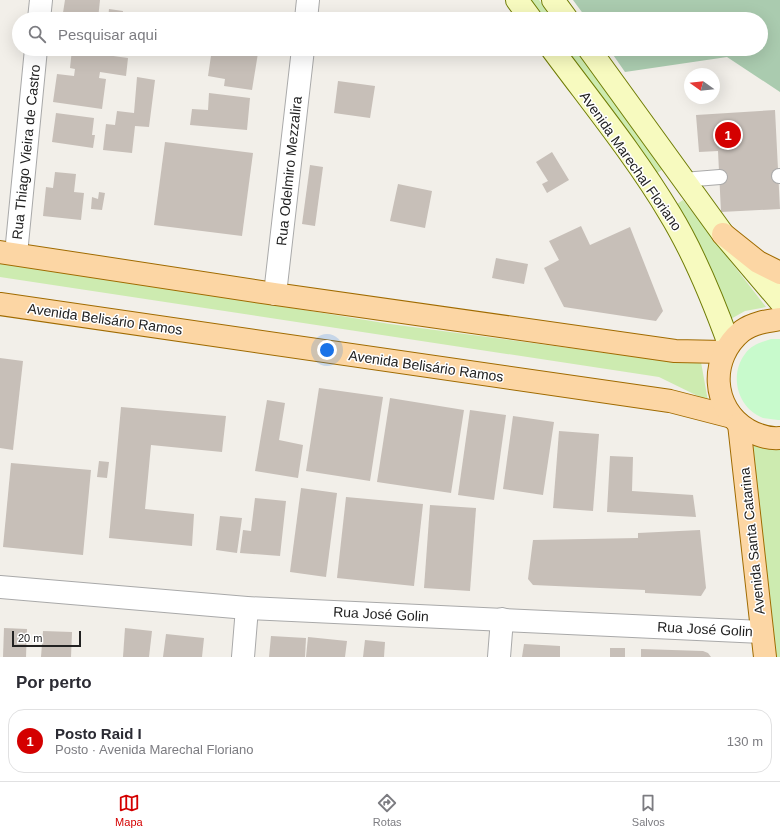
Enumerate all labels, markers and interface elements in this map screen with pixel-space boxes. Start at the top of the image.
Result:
search box [12,12,768,56]
icon: search [26,23,48,45]
text: Pesquisar aqui [58,26,157,43]
street label: Rua Thiago Vieira de Castro [9,63,43,240]
north arrow [684,68,720,104]
street label: Avenida Marechal Floriano [577,88,685,234]
street label: Rua Odelmiro Mezzalira [273,95,305,247]
pin: 1 [715,120,741,150]
street label: Avenida Belisário Ramos [27,300,183,338]
your location [317,340,337,360]
street label: Avenida Belisário Ramos [348,347,504,385]
street label: Avenida Santa Catarina [736,467,768,615]
street label: Rua José Golin [333,604,429,624]
street label: Rua José Golin [657,619,753,639]
scale bar [12,629,81,648]
text: 20 m [18,632,42,644]
text: Por perto [16,673,92,692]
text: Posto Raid I [55,725,142,742]
text: 1 [26,734,34,749]
text: 130 m [727,734,763,749]
text: Posto · Avenida Marechal Floriano [55,742,253,757]
tab: Mapa [115,792,143,828]
tab: Rotas [373,792,402,828]
tab: Salvos [632,792,665,828]

